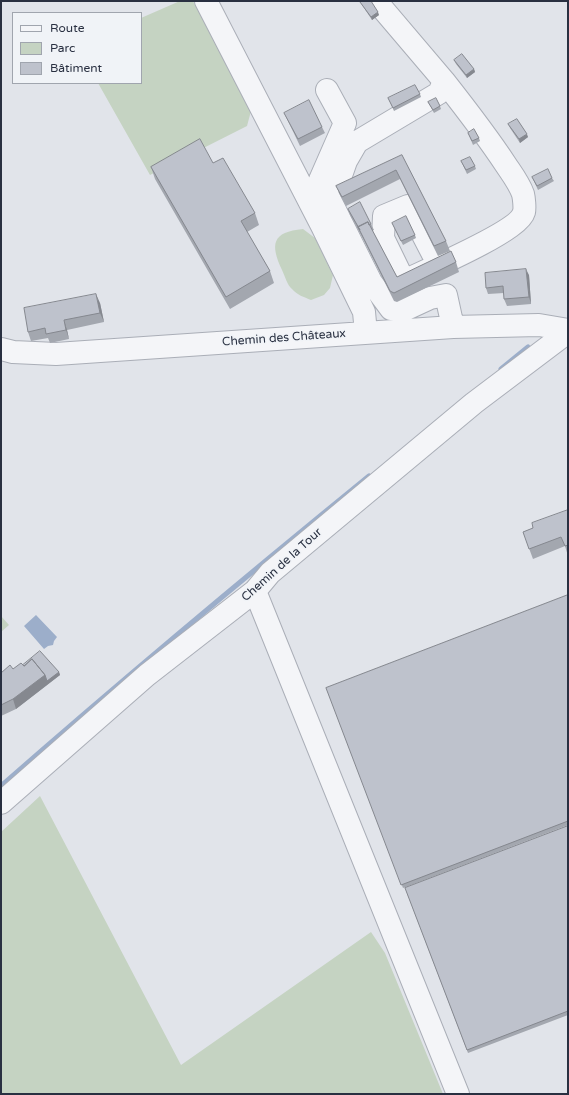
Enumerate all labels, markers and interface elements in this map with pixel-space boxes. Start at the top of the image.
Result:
legend [12,12,142,84]
text: Route [50,21,84,35]
text: Parc [50,41,75,55]
text: Bâtiment [50,61,102,75]
street label: Chemin des Châteaux [222,326,346,350]
street label: Chemin de la Tour [239,525,325,605]

